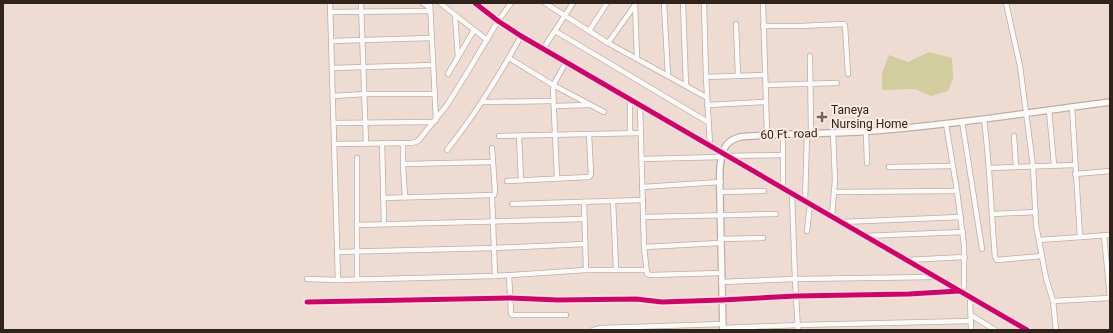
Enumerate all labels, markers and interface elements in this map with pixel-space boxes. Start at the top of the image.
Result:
place label: Taneya Nursing Home [831,103,908,131]
marker: Taneya Nursing Home [816,111,828,123]
street label: 60 Ft. road [760,126,818,142]

